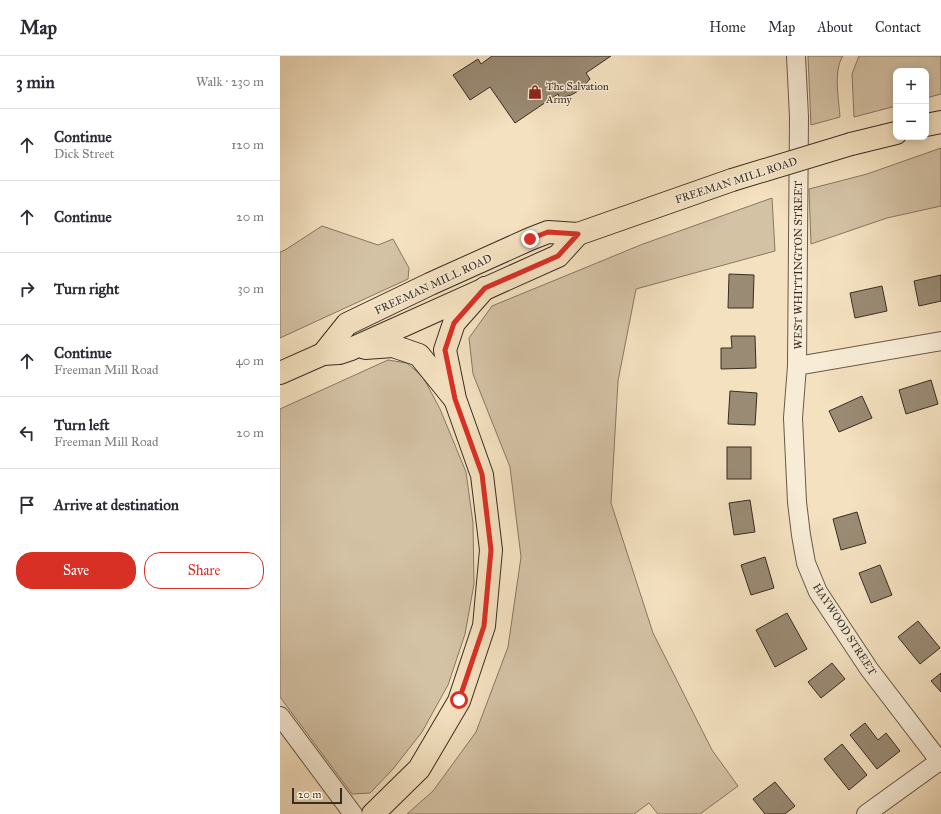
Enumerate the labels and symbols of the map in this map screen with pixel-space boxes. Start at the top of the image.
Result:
place label: The Salvation Army [545,80,609,106]
shop icon: The Salvation Army [527,84,543,100]
street label: FREEMAN MILL ROAD [673,154,799,206]
street label: WEST WHITTINGTON STREET [792,180,805,349]
route end [521,230,539,248]
street label: FREEMAN MILL ROAD [373,251,494,317]
street label: HAYWOOD STREET [810,581,879,678]
route start [450,691,468,709]
scale bar [292,786,342,805]

